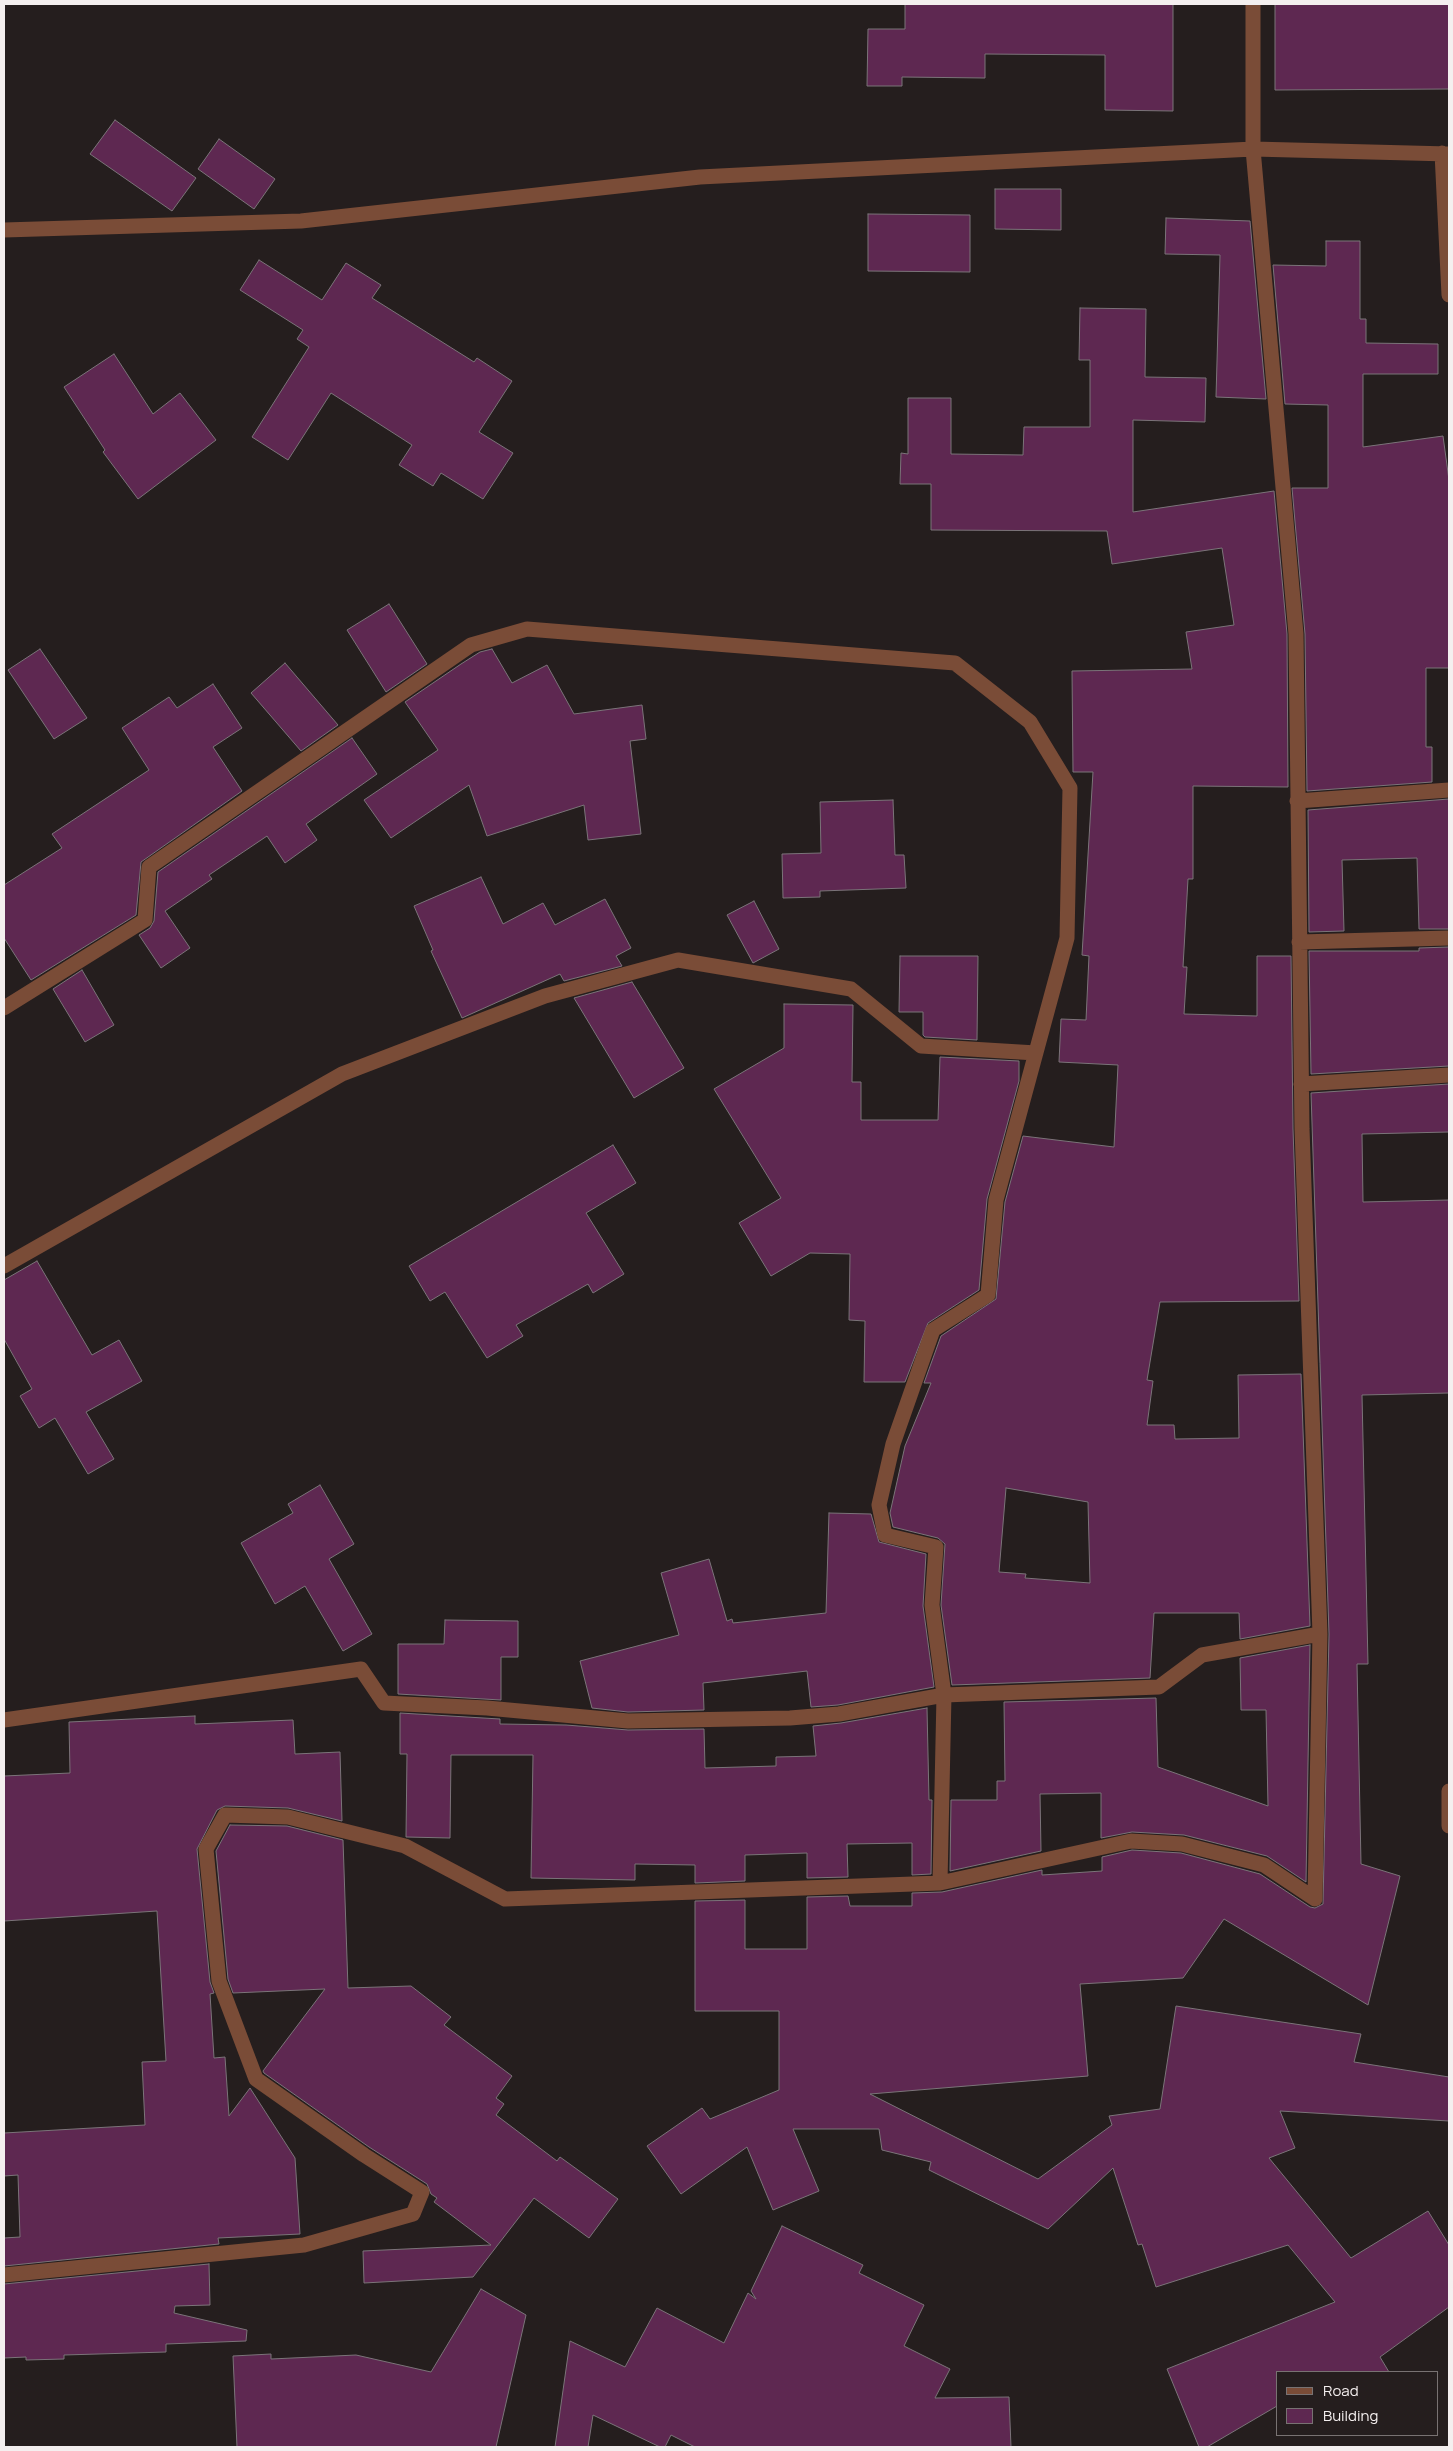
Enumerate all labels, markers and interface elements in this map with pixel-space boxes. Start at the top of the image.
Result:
legend [1276,2371,1438,2436]
text: Road [1323,2380,1359,2401]
text: Building [1323,2405,1378,2426]

